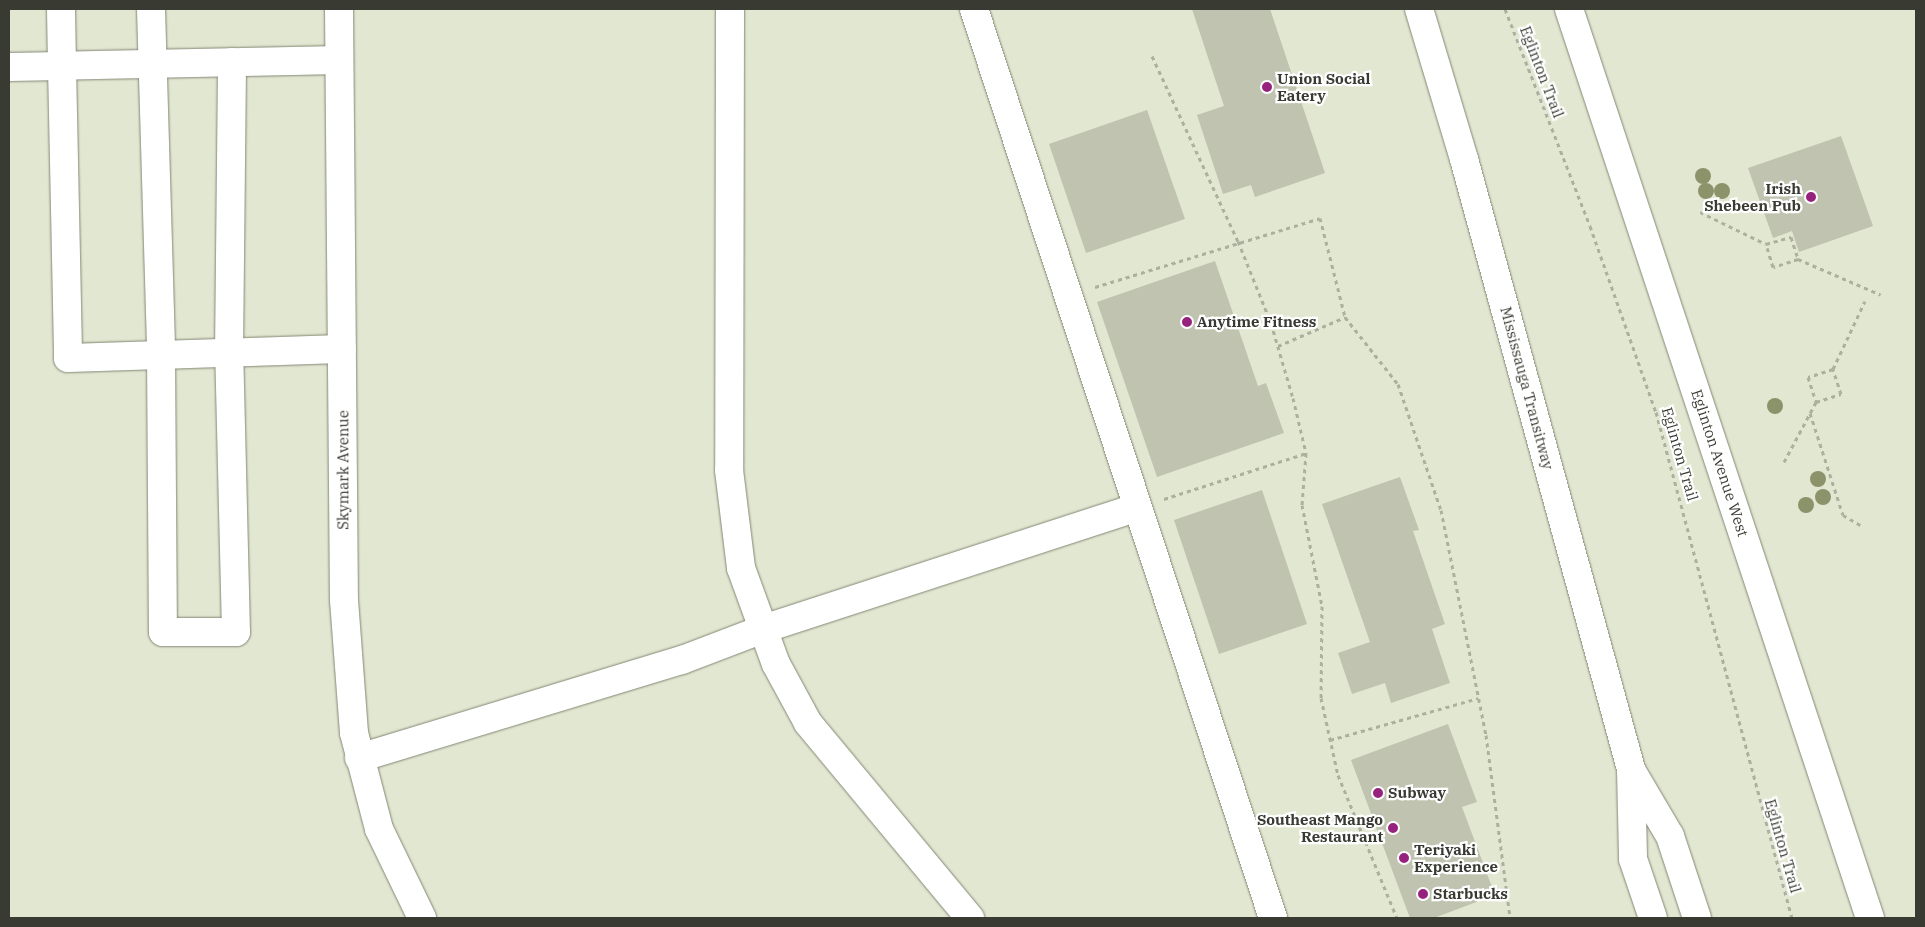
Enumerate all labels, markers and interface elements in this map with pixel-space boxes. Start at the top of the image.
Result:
street label: Eglinton Trail [1516,24,1568,120]
place label: Union Social Eatery [1277,69,1370,104]
marker: Union Social Eatery [1261,81,1273,93]
place label: Irish Shebeen Pub [1704,179,1801,214]
marker: Irish Shebeen Pub [1805,191,1817,203]
street label: Mississauga Transitway [1497,305,1557,471]
place label: Anytime Fitness [1197,313,1316,331]
marker: Anytime Fitness [1181,316,1193,328]
street label: Eglinton Avenue West [1688,387,1752,539]
street label: Eglinton Trail [1658,405,1702,503]
street label: Skymark Avenue [334,410,352,530]
place label: Subway [1388,784,1446,802]
marker: Subway [1372,787,1384,799]
street label: Eglinton Trail [1761,797,1805,895]
place label: Southeast Mango Restaurant [1257,810,1383,845]
marker: Southeast Mango Restaurant [1387,822,1399,834]
place label: Teriyaki Experience [1414,840,1498,875]
marker: Teriyaki Experience [1398,852,1410,864]
place label: Starbucks [1433,885,1508,903]
marker: Starbucks [1417,888,1429,900]

